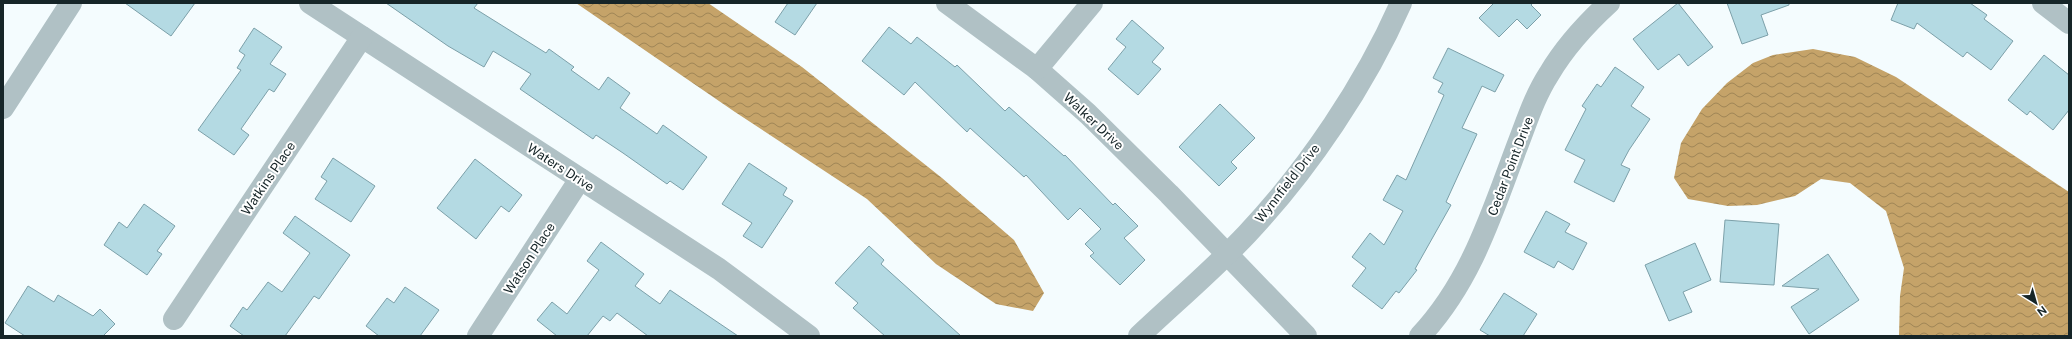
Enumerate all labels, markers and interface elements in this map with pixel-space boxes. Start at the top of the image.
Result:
street label: Walker Drive [1061,90,1127,153]
street label: Cedar Point Drive [1485,115,1536,218]
street label: Watkins Place [238,139,298,218]
street label: Waters Drive [524,140,597,195]
street label: Wynnfield Drive [1252,141,1323,226]
street label: Watson Place [501,220,558,297]
north arrow [2016,283,2056,323]
text: N [2035,304,2049,318]

